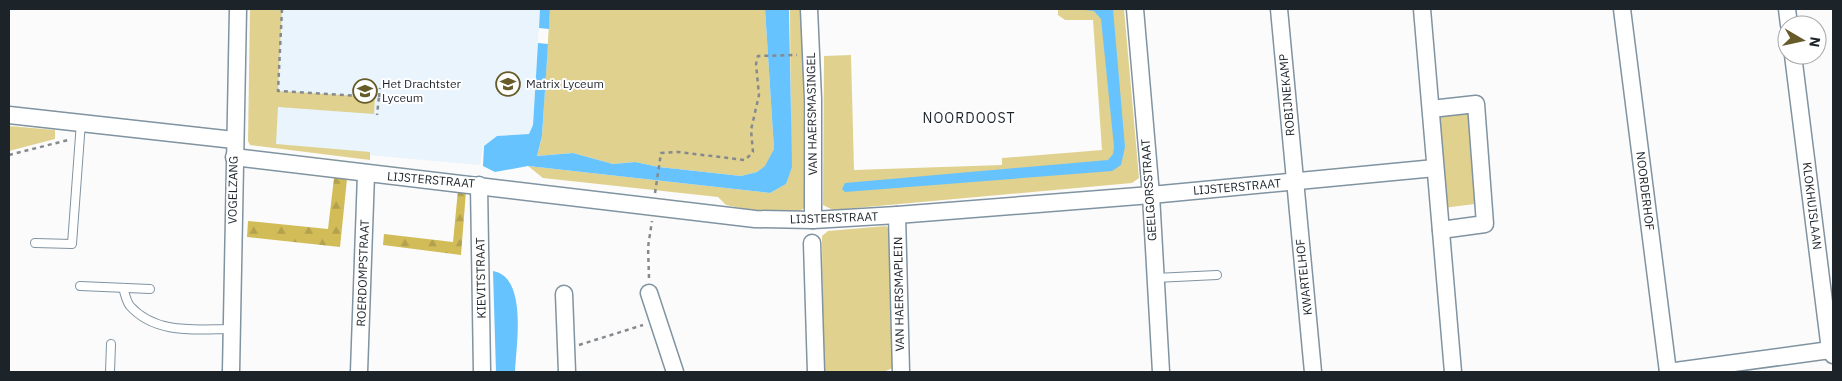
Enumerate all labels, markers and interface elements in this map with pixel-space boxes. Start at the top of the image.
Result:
north arrow [1777,15,1827,65]
text: N [1805,36,1825,48]
street label: VAN HAERSMASINGEL [803,53,820,175]
street label: ROBIJNEKAMP [1275,53,1298,137]
school or university icon: Matrix Lyceum [495,71,521,97]
place label: Het Drachtster Lyceum [382,76,462,105]
place label: Matrix Lyceum [526,76,604,91]
school or university icon: Het Drachtster Lyceum [352,78,378,104]
district label: NOORDOOST [923,109,1015,127]
street label: GEELGORSSTRAAT [1137,138,1160,242]
street label: NOORDERHOF [1633,151,1658,232]
street label: VOGELZANG [224,156,241,224]
street label: KLOKHUISLAAN [1800,161,1825,251]
street label: LIJSTERSTRAAT [386,168,476,191]
street label: LIJSTERSTRAAT [1192,175,1282,198]
street label: LIJSTERSTRAAT [790,208,879,227]
street label: ROERDOMPSTRAAT [353,219,372,327]
street label: KIEVITSTRAAT [472,237,489,319]
street label: VAN HAERSMAPLEIN [890,237,907,351]
street label: KWARTELHOF [1292,238,1315,316]

